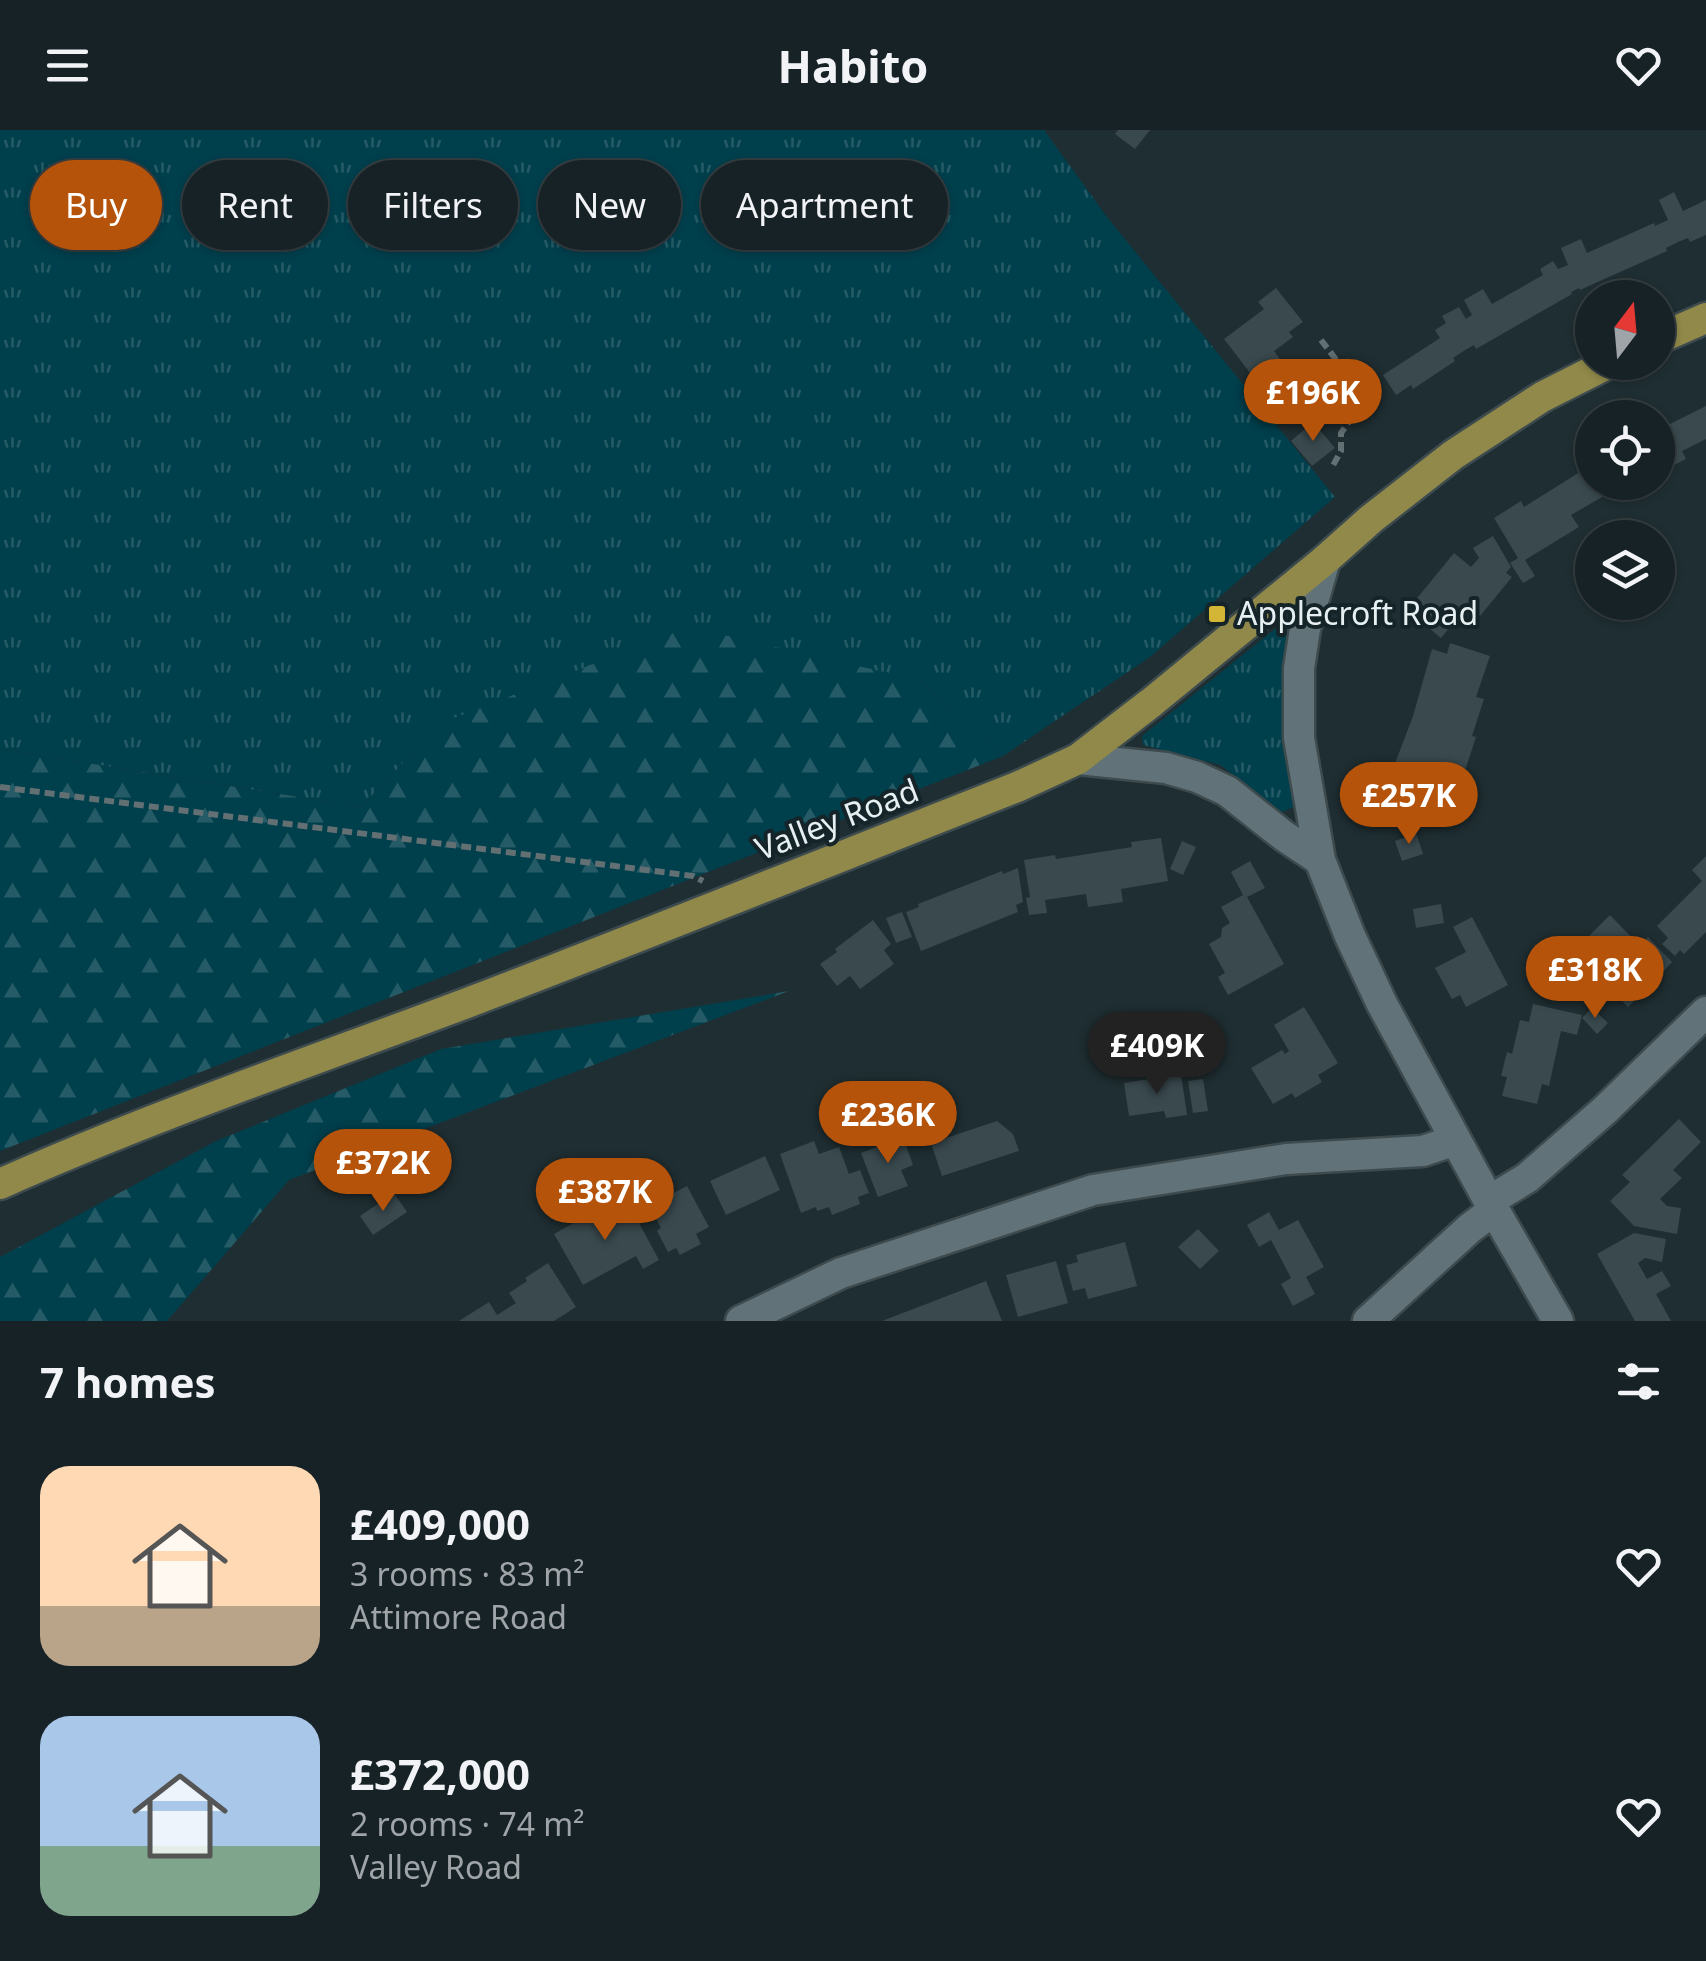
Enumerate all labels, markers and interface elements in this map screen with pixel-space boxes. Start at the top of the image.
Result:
text: Habito [778,35,928,96]
icon: menu [40,38,95,93]
icon: heart [1611,38,1666,93]
chip: Buy [30,160,162,250]
chip: Rent [182,160,328,250]
chip: Filters [348,160,518,250]
chip: New [538,160,681,250]
chip: Apartment [701,160,948,250]
north arrow [1575,280,1675,380]
map controls [1575,280,1675,620]
pin: £196K [1243,359,1383,444]
text: £196K [1266,370,1360,413]
button: locate [1575,400,1675,500]
button: layers [1575,520,1675,620]
place label: Applecroft Road [1237,591,1478,634]
marker: Applecroft Road [1206,603,1228,625]
pin: £257K [1339,762,1479,847]
street label: Valley Road [748,768,924,869]
text: £257K [1362,773,1456,816]
pin: £318K [1525,936,1665,1021]
text: £318K [1548,947,1642,990]
pin: £409K [1087,1012,1227,1097]
text: £409K [1110,1023,1204,1066]
pin: £236K [818,1081,958,1166]
text: £236K [841,1092,935,1135]
pin: £372K [313,1129,453,1214]
text: £372K [336,1140,430,1183]
pin: £387K [535,1158,675,1243]
text: £387K [558,1169,652,1212]
text: 7 homes [40,1353,216,1410]
icon: filters [1611,1354,1666,1409]
text: £409,000 [350,1495,530,1552]
icon: home [120,1506,240,1626]
icon: heart [1611,1539,1666,1594]
text: 3 rooms · 83 m² [350,1552,584,1595]
text: Attimore Road [350,1595,567,1638]
text: £372,000 [350,1745,530,1802]
icon: home [120,1756,240,1876]
icon: heart [1611,1789,1666,1844]
text: 2 rooms · 74 m² [350,1802,584,1845]
text: Valley Road [350,1845,522,1888]

